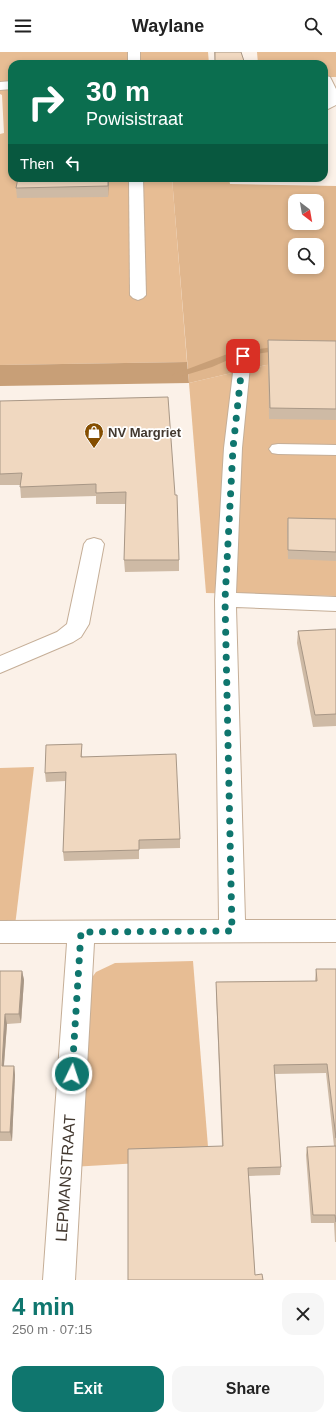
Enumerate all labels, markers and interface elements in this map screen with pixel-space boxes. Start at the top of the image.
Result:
icon: menu [12,15,34,37]
icon: search [302,15,324,37]
text: Waylane [132,16,204,36]
icon: right [20,76,72,128]
text: 30 m [86,76,150,107]
text: Powisistraat [86,109,183,129]
icon: left [62,152,84,174]
text: Then [20,155,54,172]
north arrow [288,194,324,230]
map controls [288,194,324,274]
button: search [288,238,324,274]
pin [226,339,260,373]
icon: arrive [232,345,254,367]
shop icon: NV Margriet [83,421,105,449]
place label: NV Margriet [108,425,182,440]
position arrow [51,1053,93,1095]
street label: LEPMANSTRAAT [53,1114,78,1242]
text: 4 min [12,1293,75,1320]
button: close [282,1293,324,1335]
text: 250 m · 07:15 [12,1322,92,1337]
button: Exit [12,1366,164,1412]
button: Share [172,1366,324,1412]

